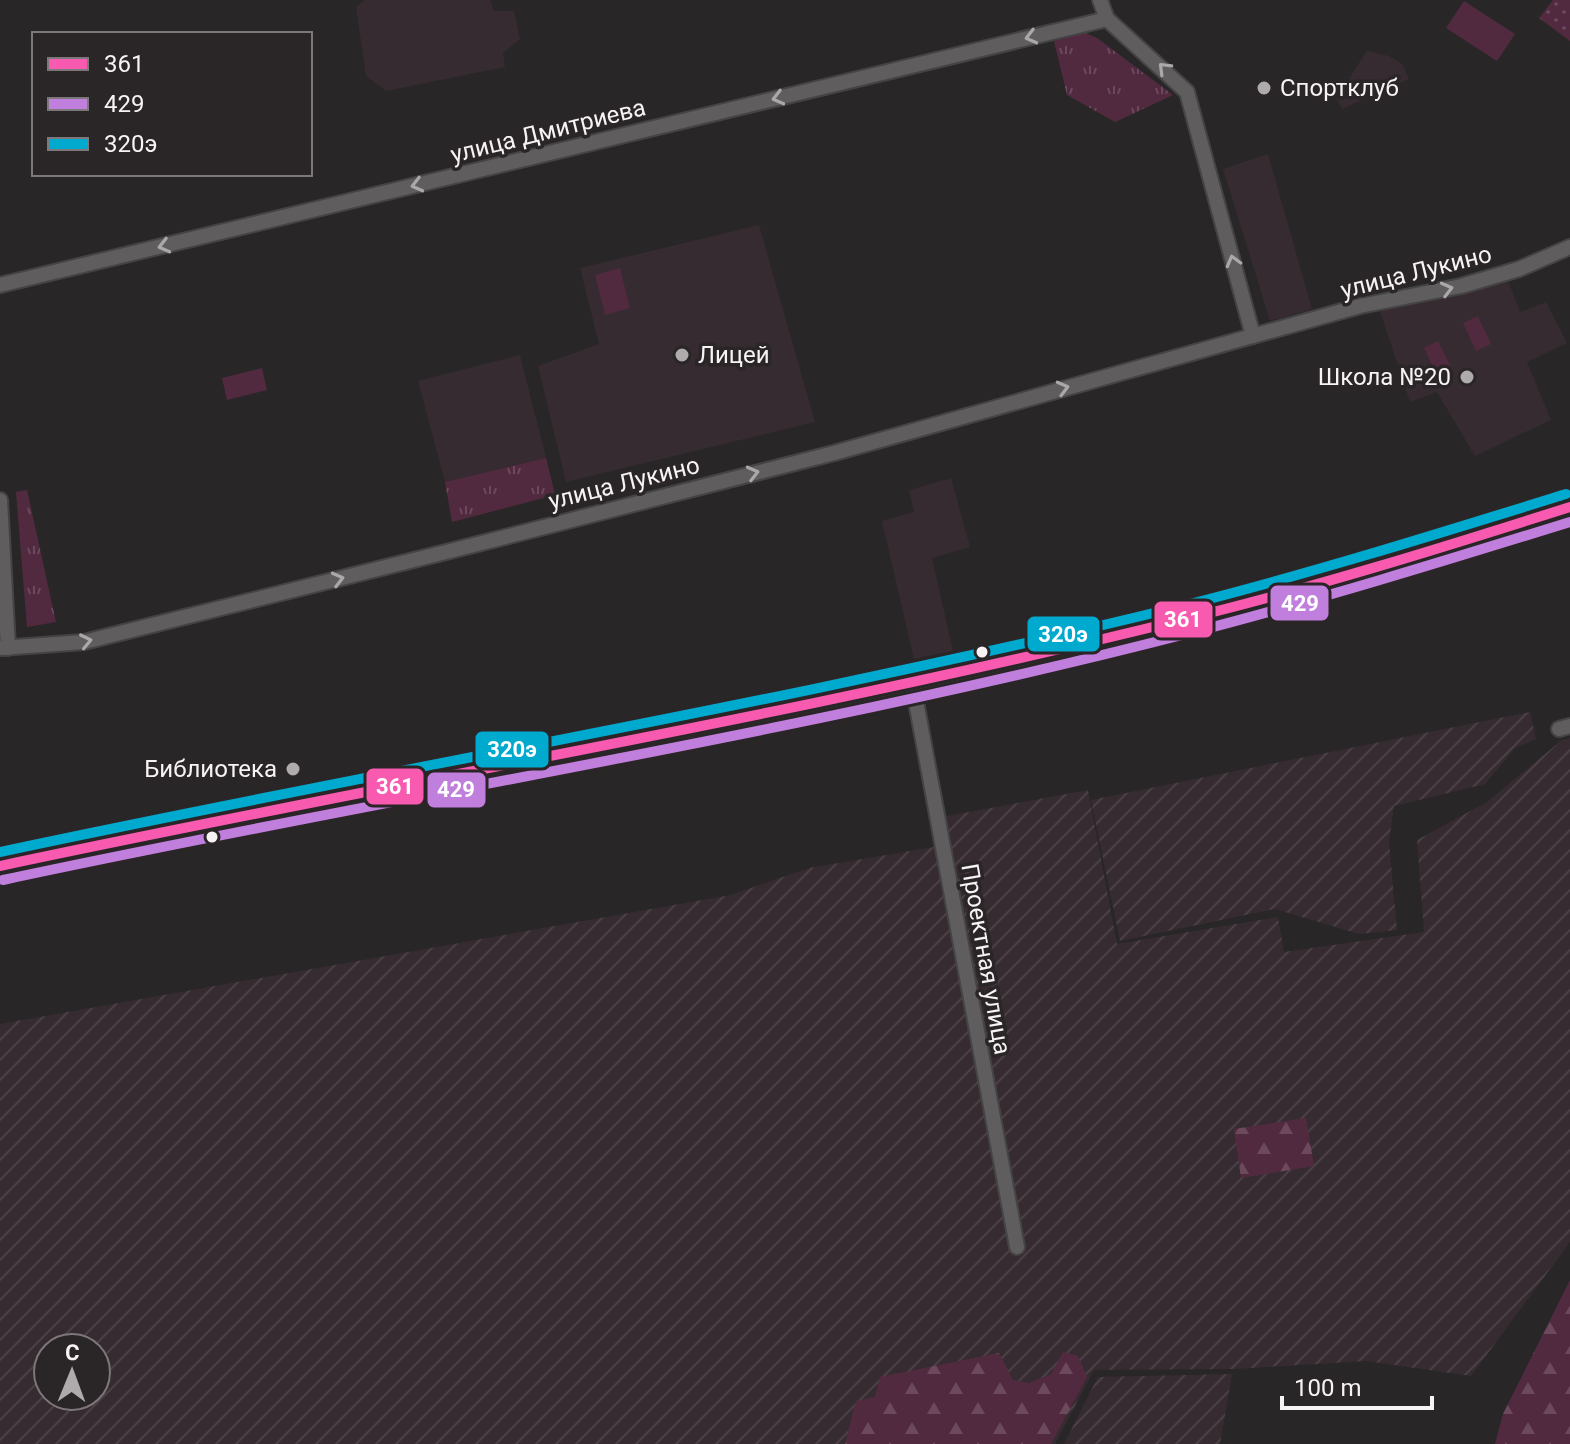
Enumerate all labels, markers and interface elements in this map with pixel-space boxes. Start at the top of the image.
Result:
one-way arrow [1025,28,1038,45]
legend [32,32,312,176]
text: 361 [104,50,144,78]
one-way arrow [1158,63,1173,77]
place label: Спортклуб [1280,74,1399,102]
marker: Спортклуб [1255,79,1273,97]
one-way arrow [772,89,786,106]
text: 429 [104,90,144,118]
street label: улица Дмитриева [448,93,648,169]
text: 320э [104,130,157,158]
one-way arrow [410,176,424,193]
one-way arrow [158,237,171,254]
street label: улица Лукино [1338,240,1494,304]
one-way arrow [1225,255,1242,269]
one-way arrow [1440,282,1454,299]
place label: Лицей [698,341,770,369]
marker: Лицей [673,346,691,364]
place label: Школа №20 [1318,363,1451,391]
marker: Школа №20 [1458,368,1476,386]
one-way arrow [1056,381,1070,398]
street label: улица Лукино [546,451,702,515]
one-way arrow [746,465,760,482]
one-way arrow [331,571,345,588]
line badge: 429 [1269,584,1330,622]
text: 429 [1281,591,1319,616]
line badge: 361 [1153,600,1214,639]
text: 361 [1164,607,1202,632]
line badge: 320э [1026,615,1101,653]
text: 320э [1038,622,1088,647]
one-way arrow [79,634,93,651]
unlabelled marker [974,644,990,660]
line badge: 320э [474,730,550,769]
text: 320э [487,737,537,762]
place label: Библиотека [144,755,277,783]
marker: Библиотека [284,760,302,778]
line badge: 361 [365,767,425,806]
line badge: 429 [426,771,487,809]
text: 361 [376,774,414,799]
text: 429 [437,777,475,802]
unlabelled marker [204,829,220,845]
street label: Проектная улица [955,861,1017,1057]
north arrow [32,1332,112,1412]
text: С [65,1340,80,1365]
scale bar [1282,1360,1432,1410]
text: 100 m [1294,1374,1361,1402]

